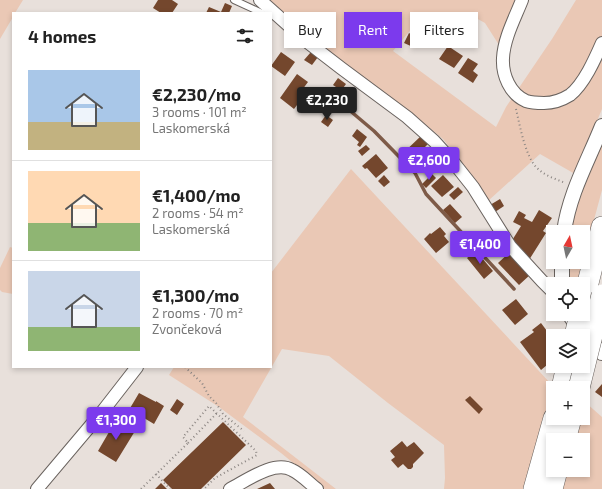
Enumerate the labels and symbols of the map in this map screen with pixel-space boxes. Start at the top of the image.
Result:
pin: €2,230 [294,87,360,121]
pin: €2,600 [396,147,462,181]
north arrow [546,225,590,269]
pin: €1,400 [447,231,513,265]
pin: €1,300 [83,407,149,441]

